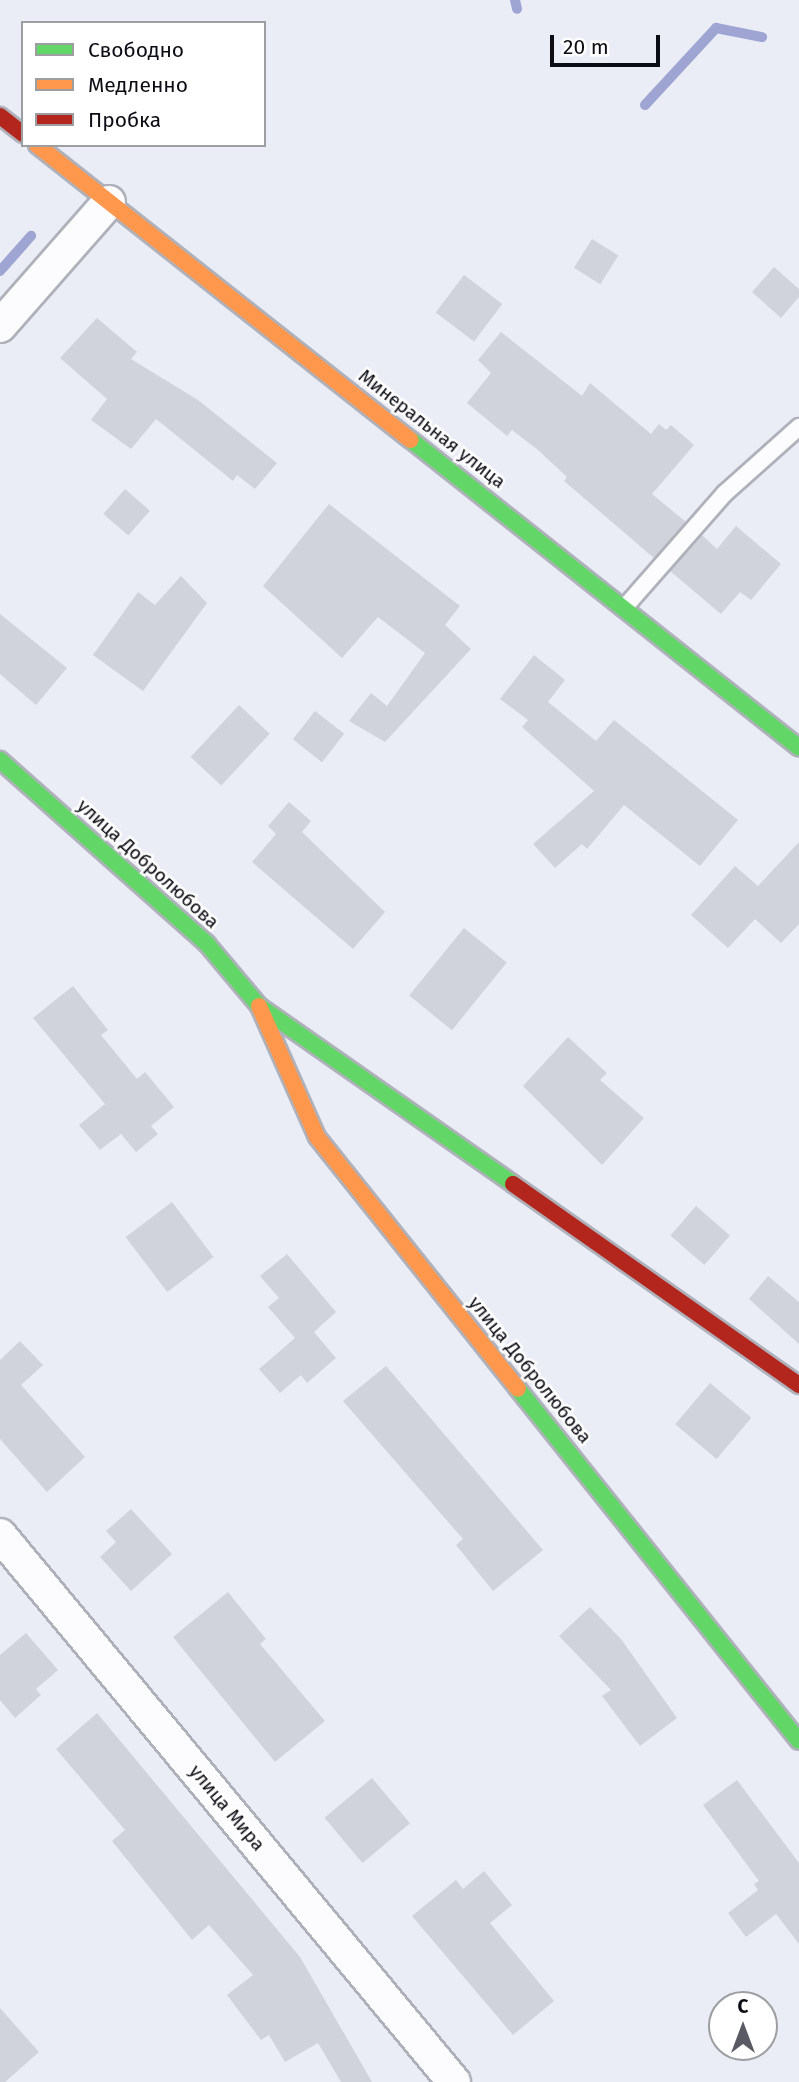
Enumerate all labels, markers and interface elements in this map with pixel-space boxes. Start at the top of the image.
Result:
legend [21,21,266,147]
scale bar [554,21,664,65]
text: 20 m [563,34,609,60]
text: Свободно [88,37,184,63]
text: Медленно [88,72,188,98]
text: Пробка [88,107,161,133]
street label: Минеральная улица [354,365,510,493]
street label: улица Добролюбова [72,794,224,934]
street label: улица Добролюбова [464,1292,596,1448]
street label: улица Мира [184,1760,270,1856]
north arrow [708,1991,778,2061]
text: С [738,1995,748,2018]

